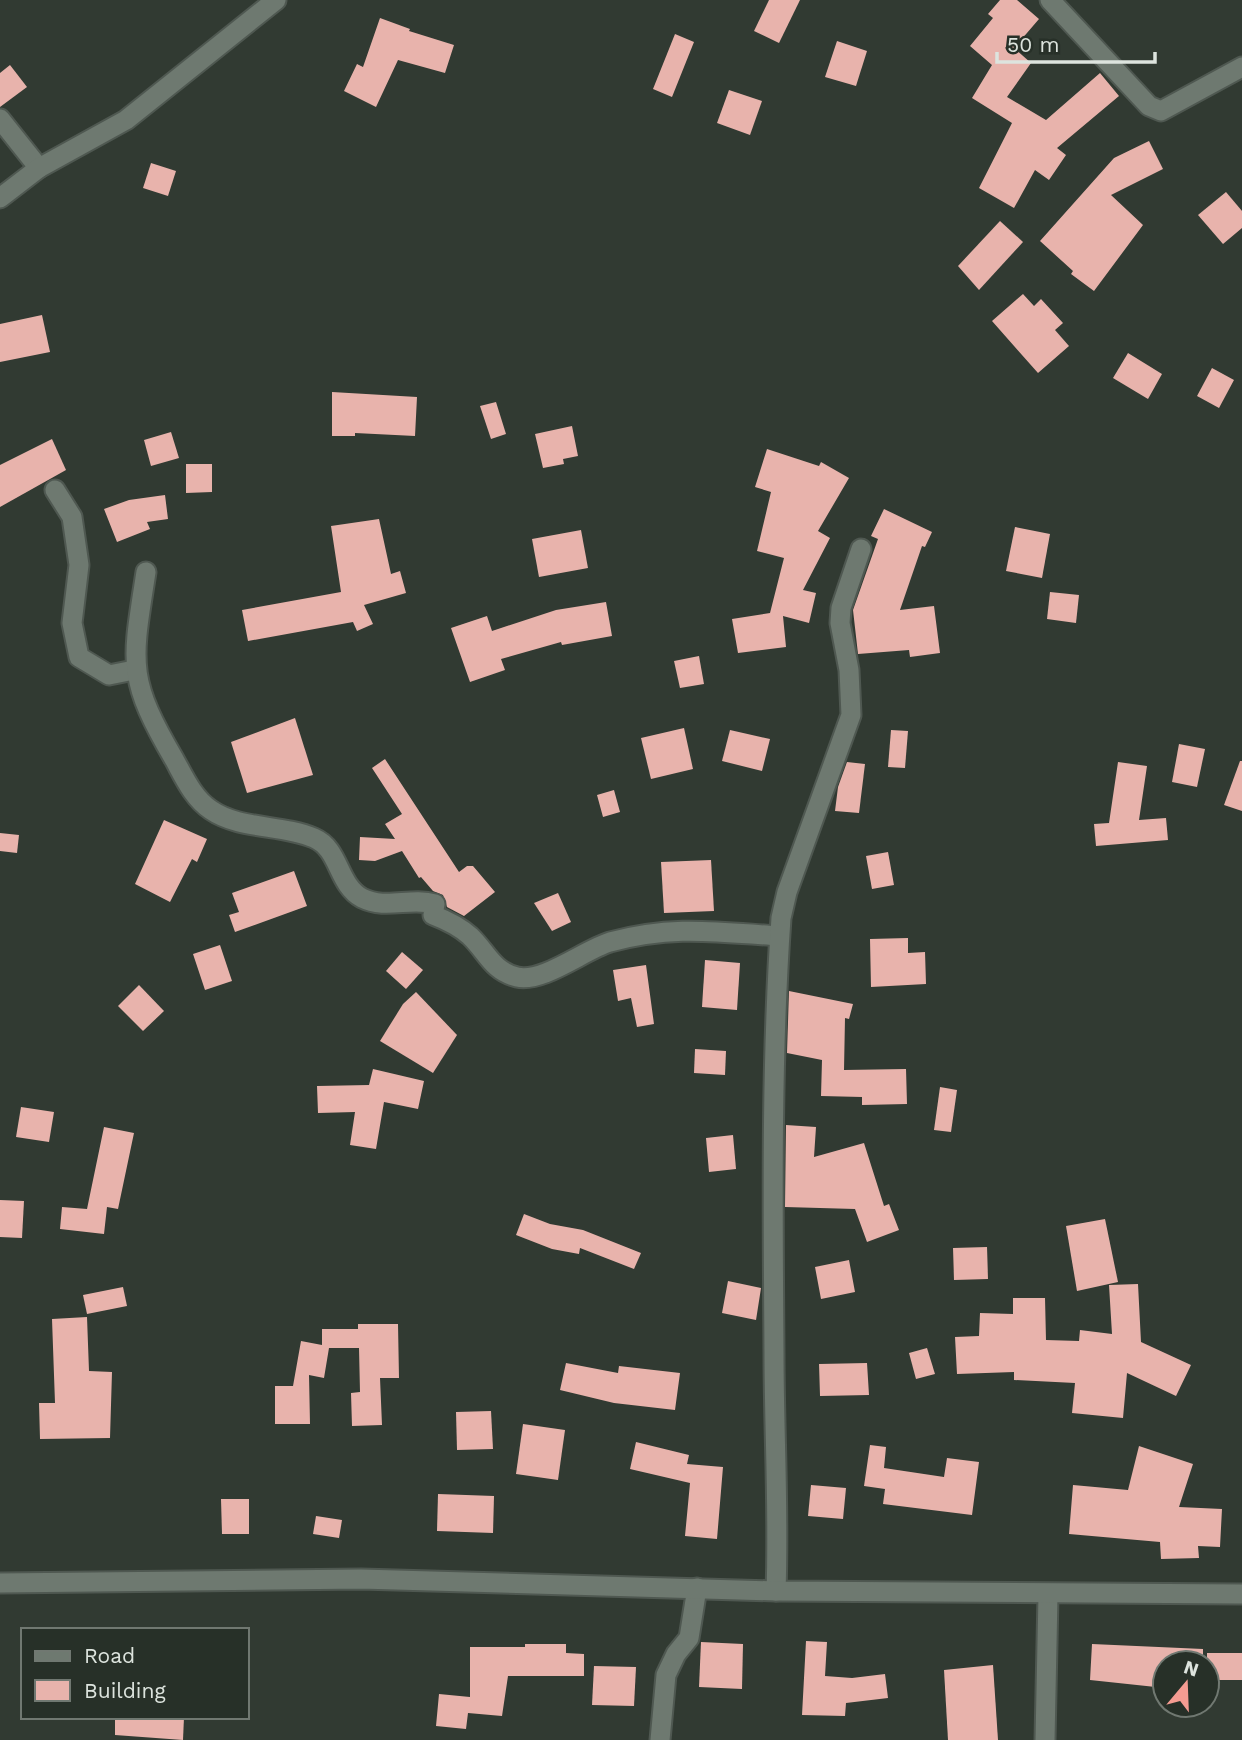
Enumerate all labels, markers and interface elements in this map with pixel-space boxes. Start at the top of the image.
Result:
scale bar [997,21,1154,65]
text: 50 m [1007,32,1059,57]
legend [21,1628,248,1719]
text: Road [84,1643,135,1668]
north arrow [1151,1649,1221,1719]
text: N [1181,1655,1202,1682]
text: Building [84,1678,166,1703]

